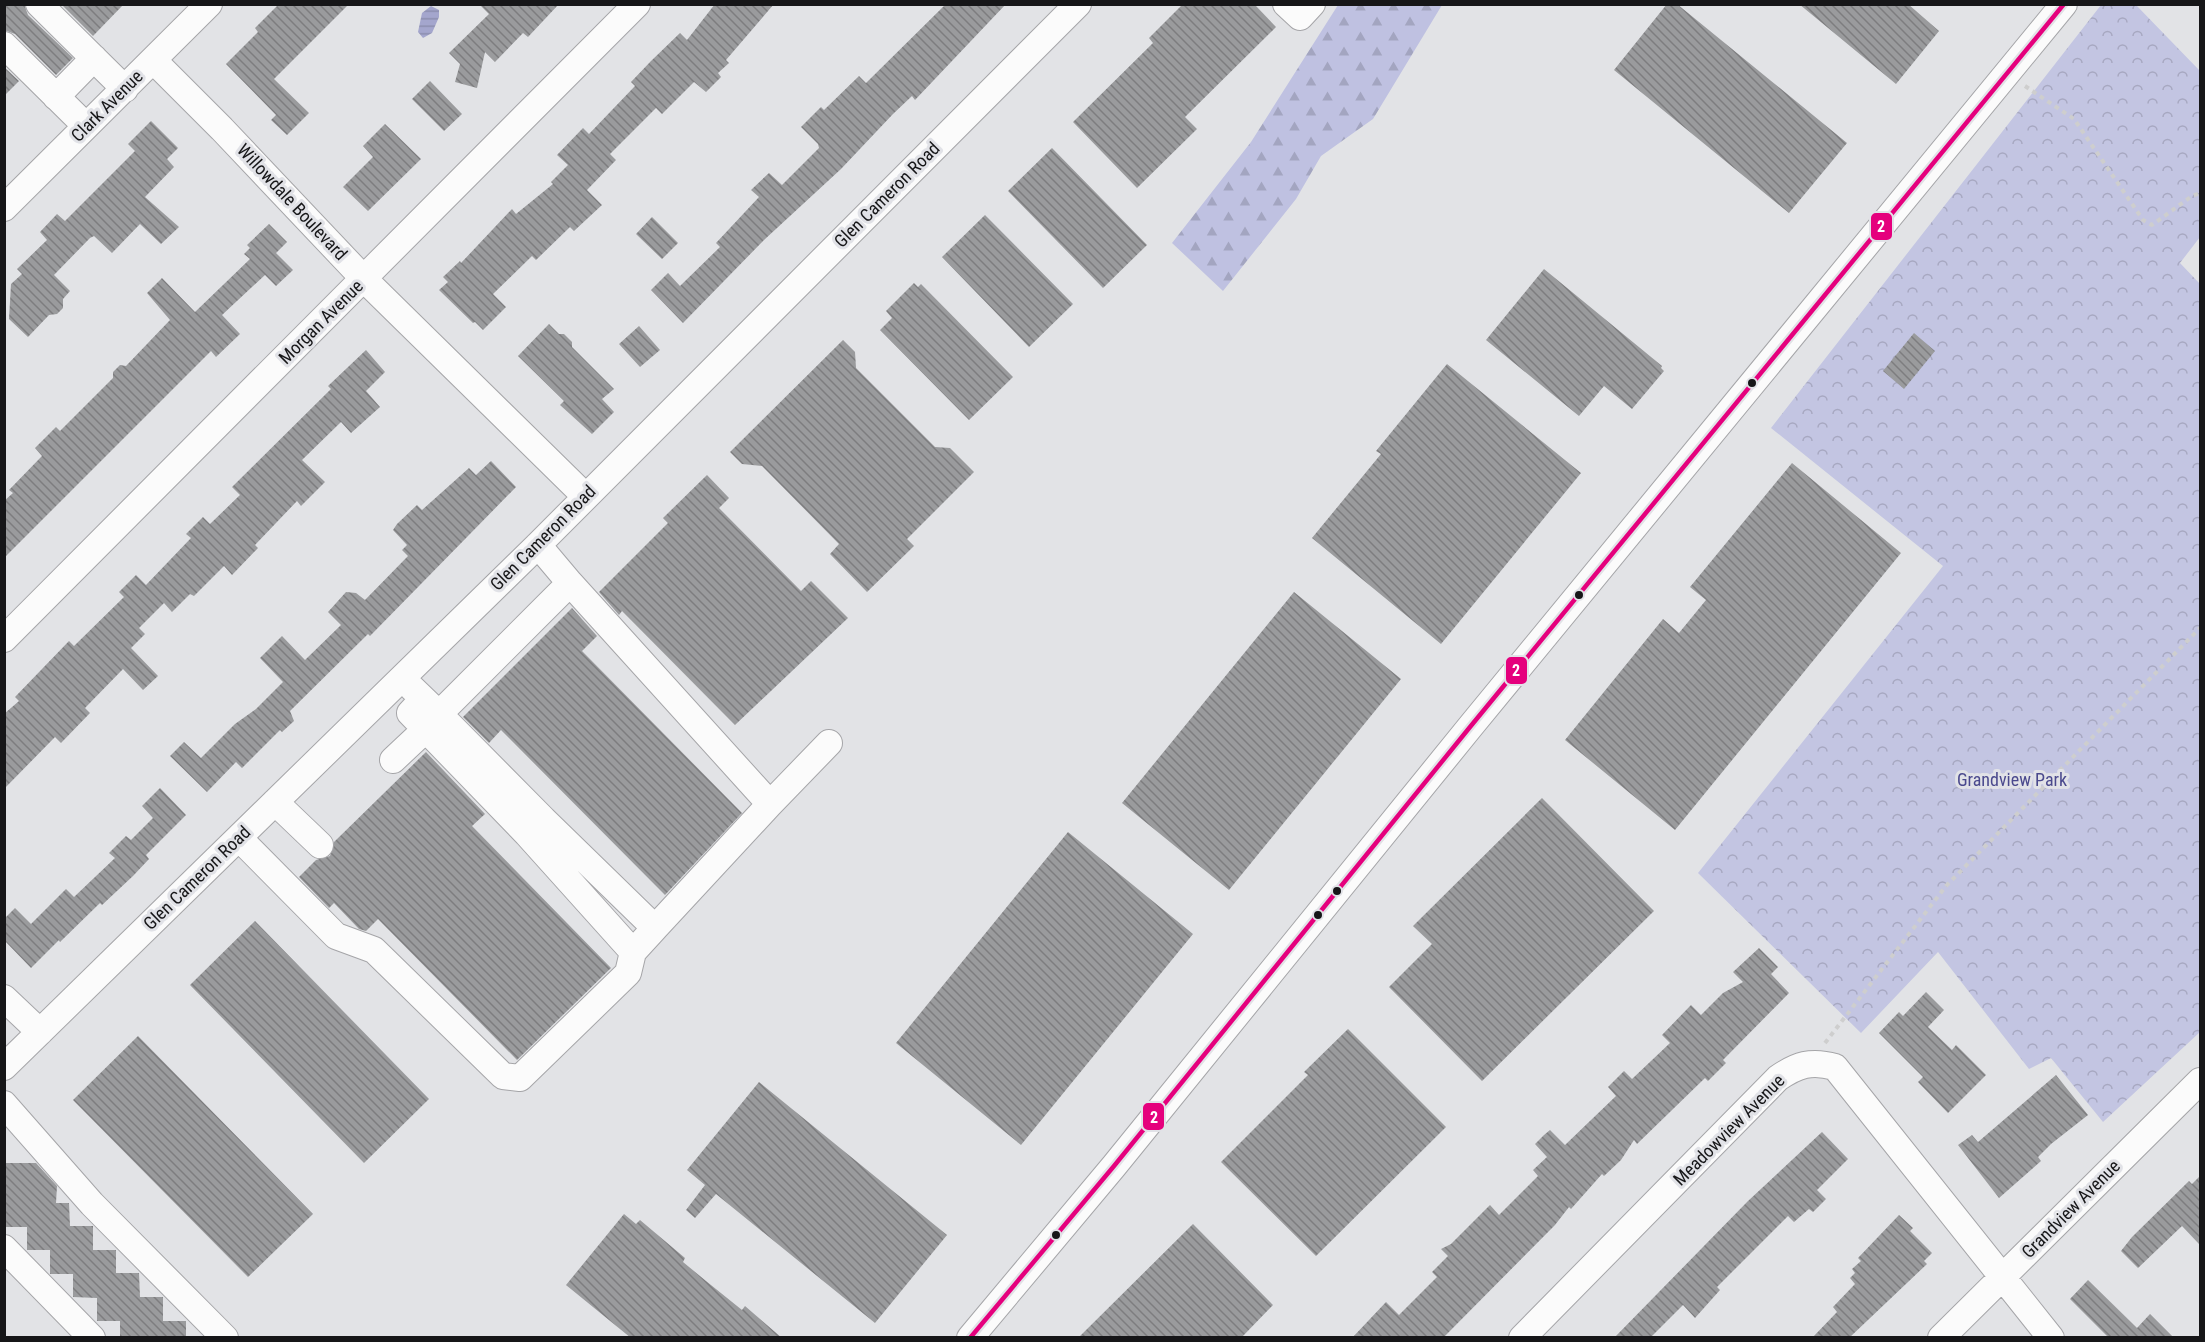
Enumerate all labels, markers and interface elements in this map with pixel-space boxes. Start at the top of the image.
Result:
street label: Clark Avenue [67,66,147,146]
street label: Glen Cameron Road [830,138,944,252]
street label: Willowdale Boulevard [233,139,352,264]
line badge: 2 [1870,212,1893,241]
text: 2 [1877,217,1885,236]
street label: Morgan Avenue [274,275,367,368]
unlabelled marker [1746,377,1758,389]
street label: Glen Cameron Road [486,481,600,595]
unlabelled marker [1573,589,1585,601]
line badge: 2 [1505,656,1528,685]
text: 2 [1512,661,1520,680]
park label: Grandview Park [1957,769,2067,790]
street label: Glen Cameron Road [139,821,254,934]
unlabelled marker [1331,885,1343,897]
unlabelled marker [1312,909,1324,921]
street label: Meadowview Avenue [1669,1070,1788,1189]
line badge: 2 [1142,1102,1165,1131]
text: 2 [1150,1108,1158,1127]
street label: Grandview Avenue [2017,1155,2124,1262]
unlabelled marker [1050,1229,1062,1241]

